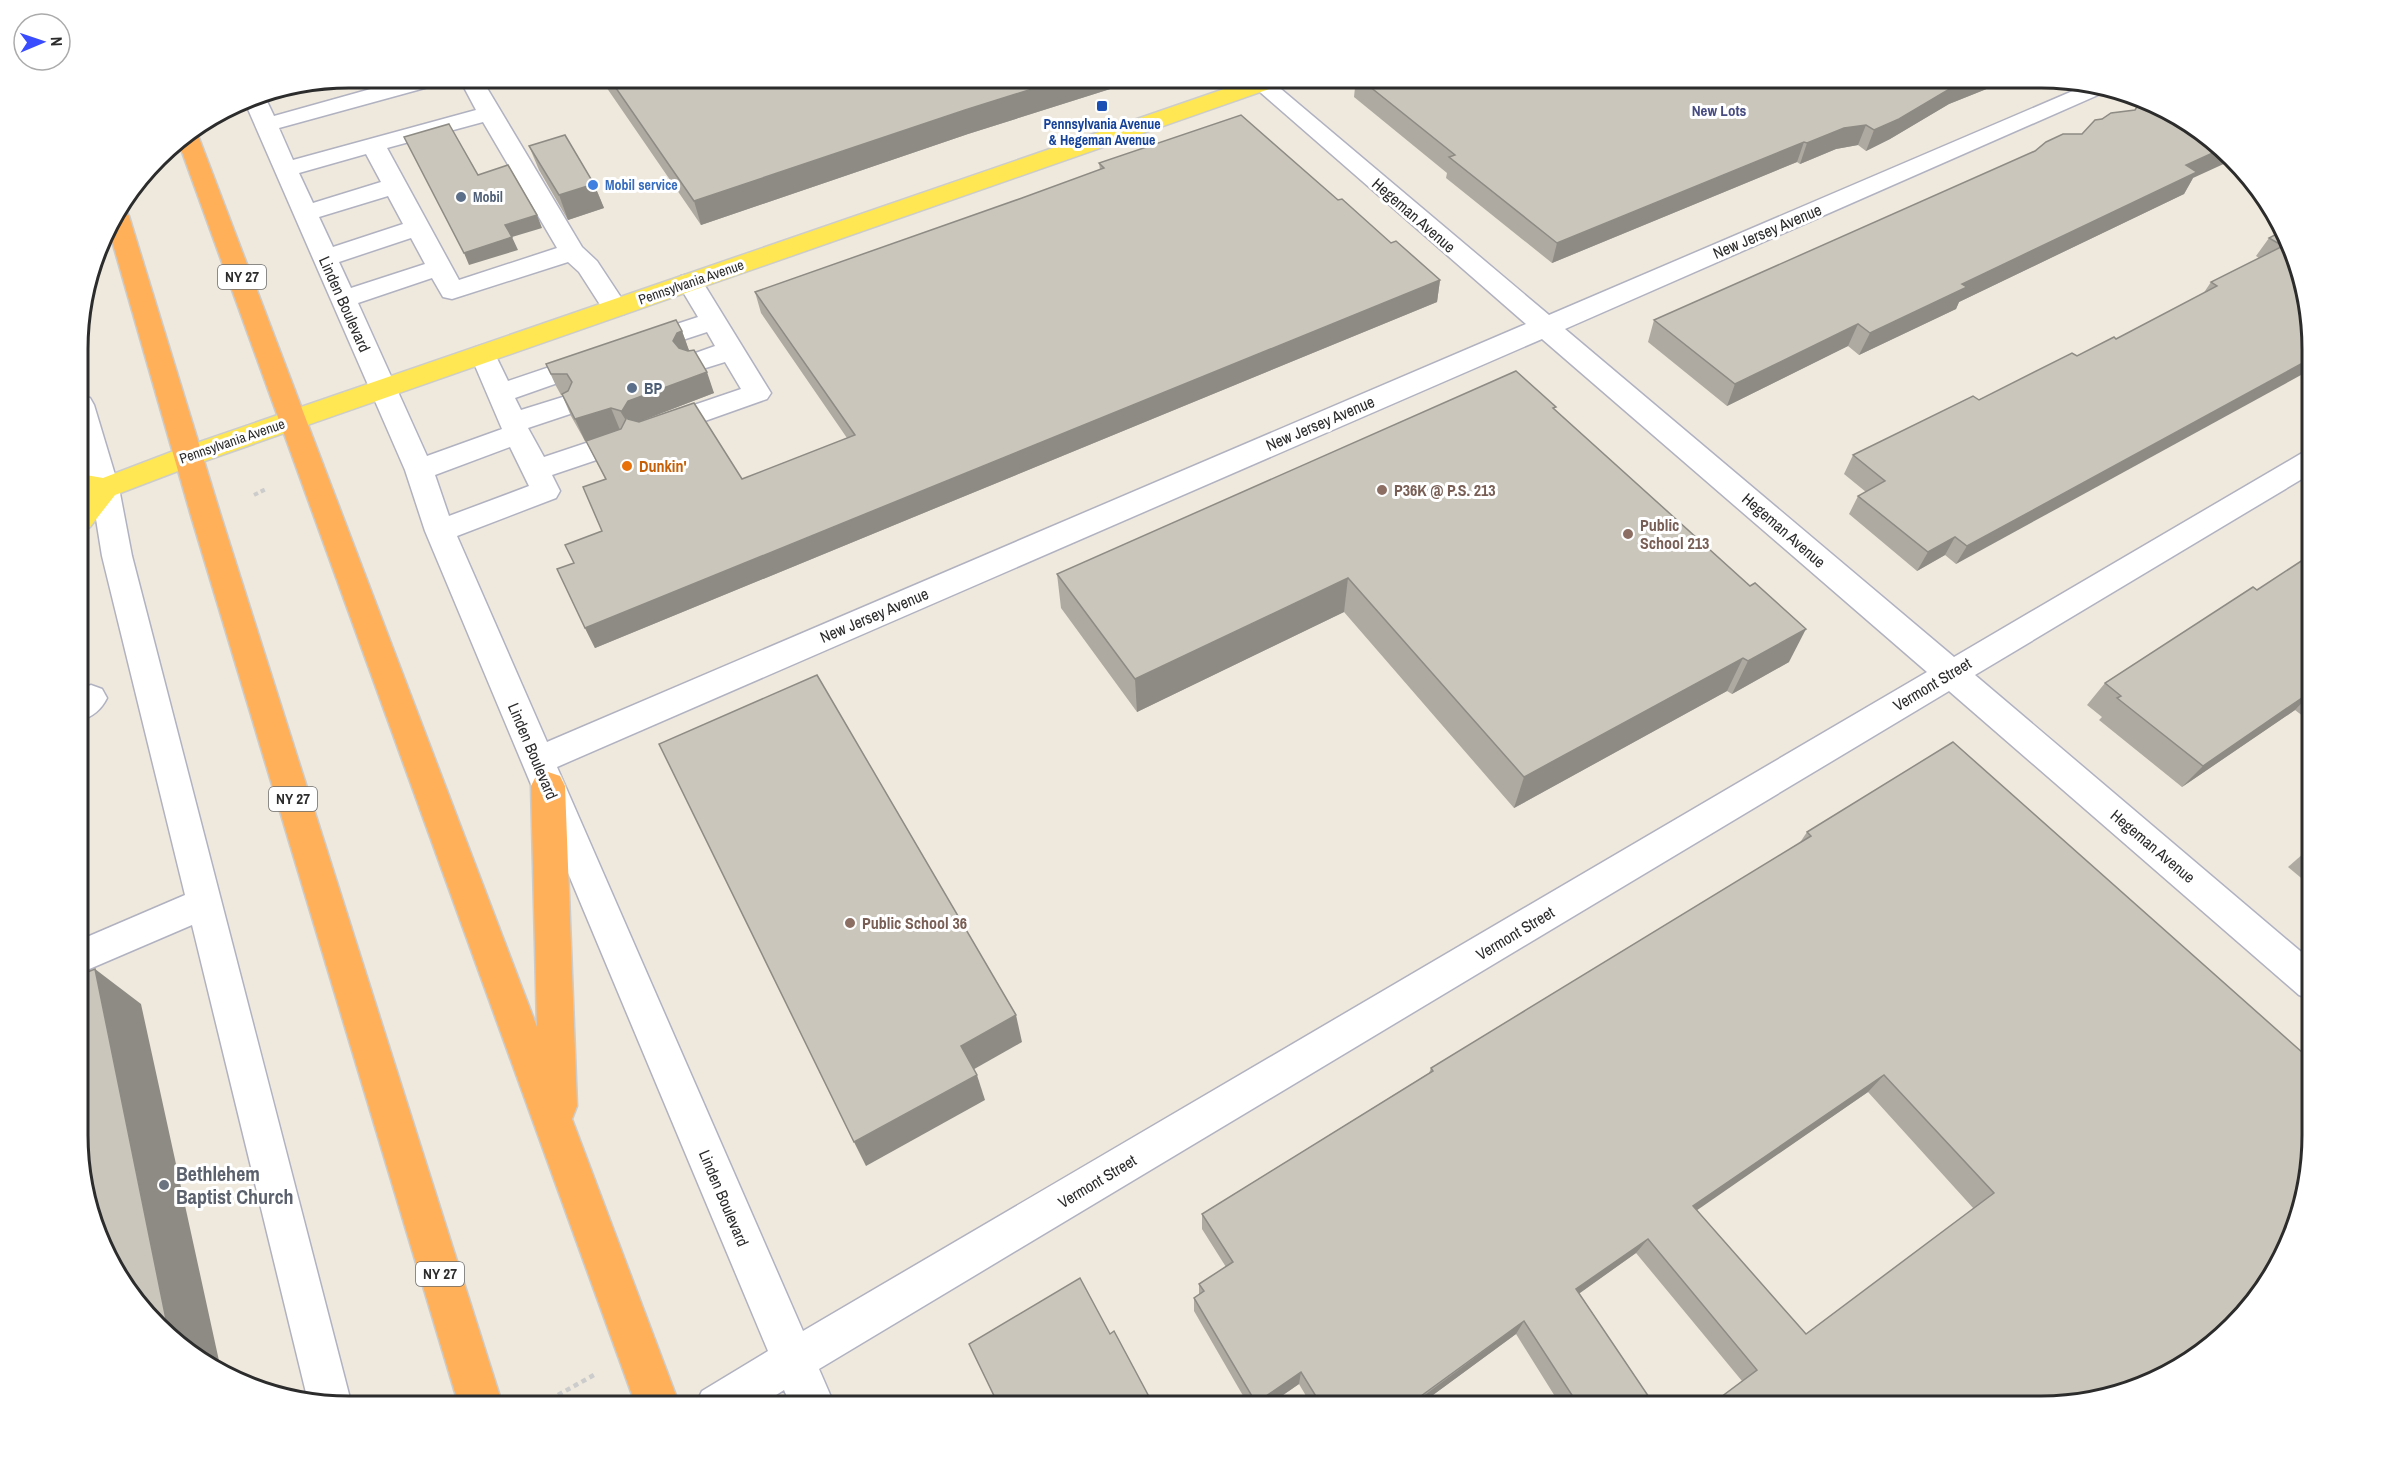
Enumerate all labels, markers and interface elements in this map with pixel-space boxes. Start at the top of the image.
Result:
north arrow [12,12,72,72]
text: N [46,36,68,47]
marker: Pennsylvania Avenue & Hegeman Avenue [1095,99,1109,113]
district label: New Lots [1692,100,1746,121]
place label: Pennsylvania Avenue & Hegeman Avenue [1043,115,1161,149]
street label: Hegeman Avenue [1368,173,1460,257]
place label: Mobil service [605,176,678,194]
marker: Mobil service [586,178,600,192]
place label: Mobil [473,188,503,206]
marker: Mobil [454,190,468,204]
street label: New Jersey Avenue [1709,198,1825,264]
street label: Linden Boulevard [314,253,376,355]
street label: Pennsylvania Avenue [636,256,746,308]
road number: NY 27 [218,265,266,289]
place label: BP [644,377,662,399]
marker: BP [625,381,639,395]
street label: New Jersey Avenue [1262,390,1378,456]
street label: Pennsylvania Avenue [177,415,287,467]
place label: Dunkin' [639,455,687,477]
marker: Dunkin' [620,459,634,473]
place label: P36K @ P.S. 213 [1394,479,1496,501]
marker: P36K @ P.S. 213 [1375,483,1389,497]
street label: Hegeman Avenue [1738,488,1830,572]
place label: Public School 213 [1640,514,1709,554]
marker: Public School 213 [1621,527,1635,541]
street label: New Jersey Avenue [816,582,932,648]
street label: Vermont Street [1889,652,1975,716]
street label: Linden Boulevard [503,699,563,803]
road number: NY 27 [269,787,317,811]
street label: Hegeman Avenue [2106,804,2200,888]
street label: Vermont Street [1472,901,1558,965]
place label: Public School 36 [862,912,967,934]
marker: Public School 36 [843,916,857,930]
street label: Linden Boulevard [694,1146,754,1250]
street label: Vermont Street [1054,1149,1140,1213]
place label: Bethlehem Baptist Church [176,1160,294,1210]
marker: Bethlehem Baptist Church [157,1178,171,1192]
road number: NY 27 [416,1262,464,1286]

